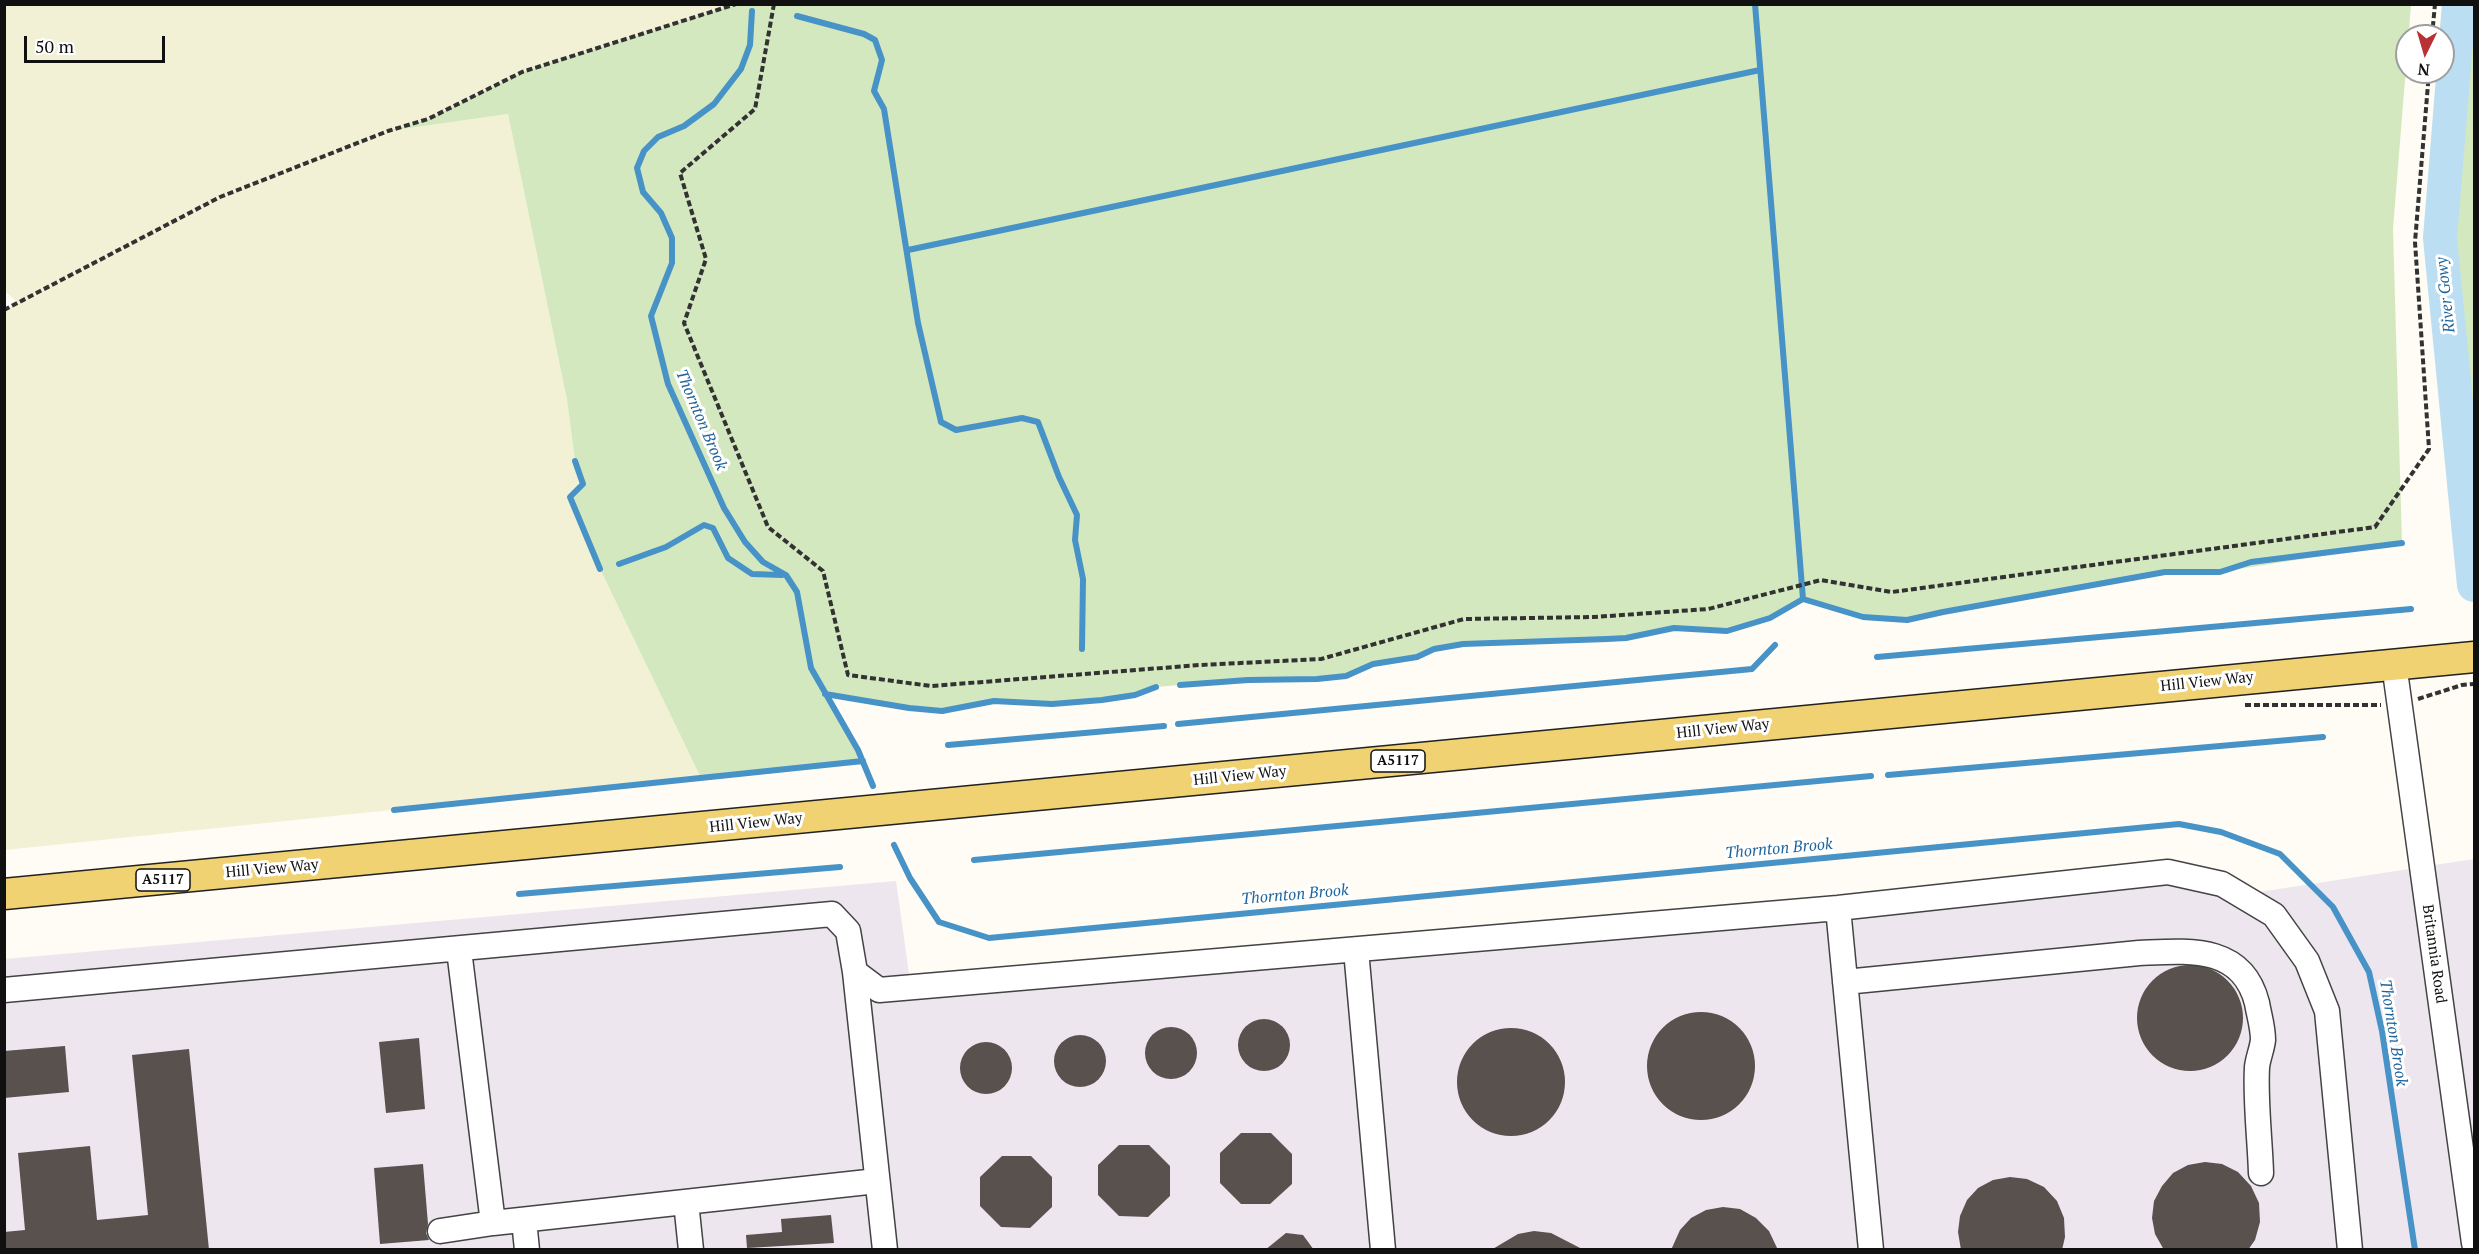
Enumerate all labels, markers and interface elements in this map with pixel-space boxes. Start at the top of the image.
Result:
scale bar [27,24,168,62]
north arrow [2395,24,2455,84]
text: 50 m [35,34,74,58]
text: N [2417,58,2431,81]
water label: River Gowy [2432,256,2460,334]
water label: Thornton Brook [671,367,731,473]
street label: Hill View Way [2160,668,2254,696]
street label: Hill View Way [1676,715,1770,743]
road number: A5117 [1371,750,1425,772]
street label: Hill View Way [1193,762,1287,790]
street label: Hill View Way [709,809,803,837]
water label: Thornton Brook [1725,835,1833,863]
street label: Hill View Way [225,856,319,882]
road number: A5117 [136,869,190,891]
water label: Thornton Brook [1241,881,1349,909]
street label: Britannia Road [2418,903,2450,1005]
water label: Thornton Brook [2375,978,2411,1088]

